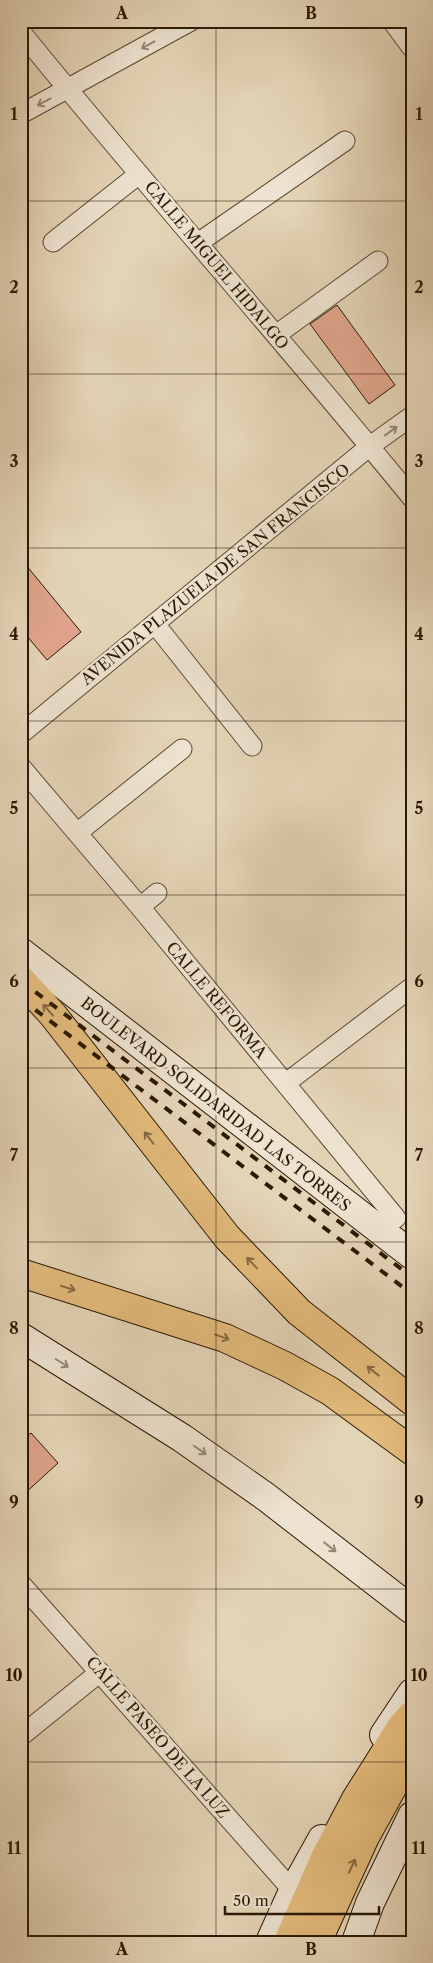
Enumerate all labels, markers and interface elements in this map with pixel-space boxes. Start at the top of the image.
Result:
text: A [115,3,129,23]
text: B [305,3,317,23]
one-way arrow [141,40,156,50]
one-way arrow [37,97,52,107]
text: 1 [10,104,18,124]
text: 1 [415,104,423,124]
street label: CALLE MIGUEL HIDALGO [141,177,293,353]
text: 2 [9,277,19,297]
text: 2 [414,277,424,297]
one-way arrow [384,426,398,436]
text: 3 [9,451,19,471]
text: 3 [414,451,424,471]
street label: AVENIDA PLAZUELA DE SAN FRANCISCO [76,459,354,690]
text: 4 [9,624,19,644]
text: 4 [414,624,424,644]
text: 5 [10,798,19,818]
text: 5 [415,798,424,818]
street label: CALLE REFORMA [162,938,272,1063]
text: 6 [9,971,19,991]
text: 6 [414,971,424,991]
street label: BOULEVARD SOLIDARIDAD LAS TORRES [77,992,355,1216]
one-way arrow [43,1004,54,1017]
one-way arrow [143,1132,154,1145]
text: 7 [10,1145,19,1165]
text: 7 [415,1145,424,1165]
one-way arrow [246,1257,258,1270]
one-way arrow [59,1283,75,1293]
text: 8 [9,1318,19,1338]
text: 8 [414,1318,424,1338]
one-way arrow [214,1333,230,1342]
one-way arrow [55,1359,69,1369]
one-way arrow [367,1366,380,1377]
one-way arrow [193,1445,207,1455]
text: 9 [9,1492,19,1512]
text: 9 [414,1492,424,1512]
one-way arrow [323,1542,337,1552]
street label: CALLE PASEO DE LA LUZ [82,1652,234,1822]
text: 10 [5,1665,23,1685]
text: 10 [410,1665,428,1685]
text: 11 [7,1838,22,1858]
text: 11 [412,1838,427,1858]
one-way arrow [348,1859,357,1874]
scale bar [225,1883,379,1915]
text: 50 m [233,1891,269,1910]
text: A [115,1939,129,1959]
text: B [305,1939,317,1959]

